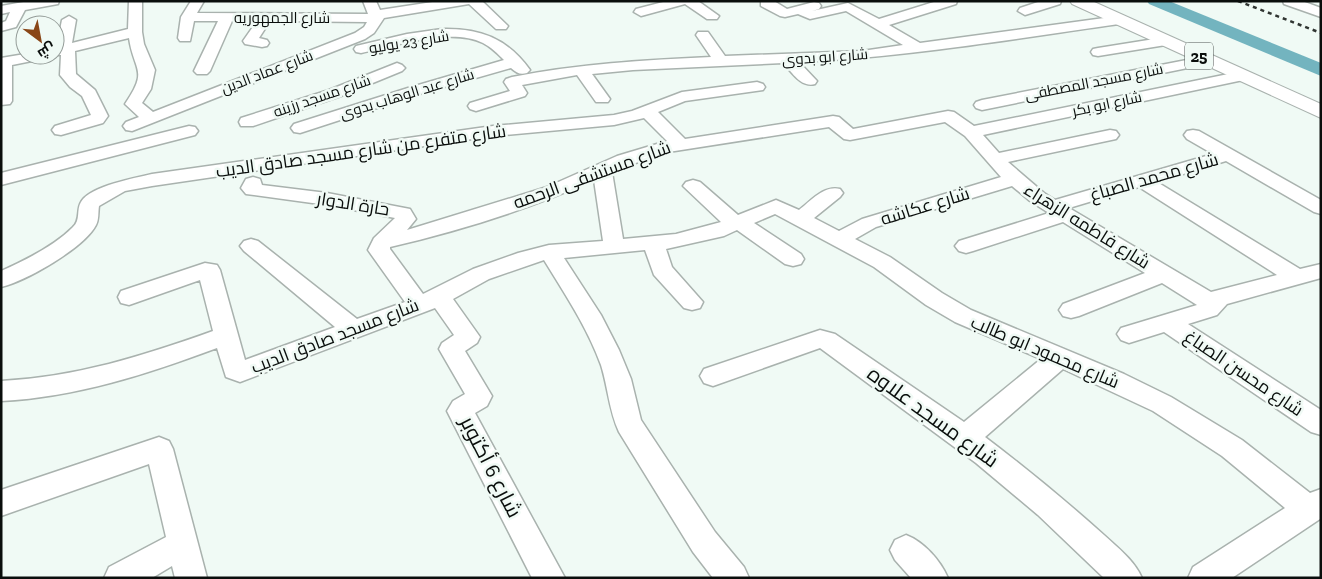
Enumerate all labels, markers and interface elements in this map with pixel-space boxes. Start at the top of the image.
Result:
street label: شارع الجمهوريه [234,9,330,29]
north arrow [15,15,65,65]
street label: شارع 23 يوليو [368,27,451,59]
text: ش [34,39,59,63]
road number: 25 [1185,42,1213,70]
street label: شارع ابو بدوى [781,45,869,71]
street label: شارع عماد الدين [218,46,316,100]
street label: شارع مسجد المصطفى [1023,60,1165,106]
street label: شارع عبد الوهاب بدوى [338,65,477,125]
street label: شارع مسجد رزينه [271,71,374,123]
street label: شارع ابو بكر [1069,88,1144,122]
street label: شارع متفرع من شارع مسجد صادق الديب [214,120,508,183]
street label: شارع مستشفى الرحمه [510,136,674,215]
street label: شارع محمد الصباغ [1087,148,1221,207]
street label: شارع فاطمه الزهراء [1019,178,1154,275]
street label: شارع عكاشه [878,182,973,231]
street label: حارة الدوار [314,187,391,221]
street label: شارع مسجد صادق الديب [248,294,422,379]
street label: شارع محمود ابو طالب [967,311,1123,394]
street label: شارع محسن الصباغ [1180,325,1308,422]
street label: شارع مسجد علاوه [862,361,1004,474]
street label: شارع 6 أكتوبر [453,411,528,523]

